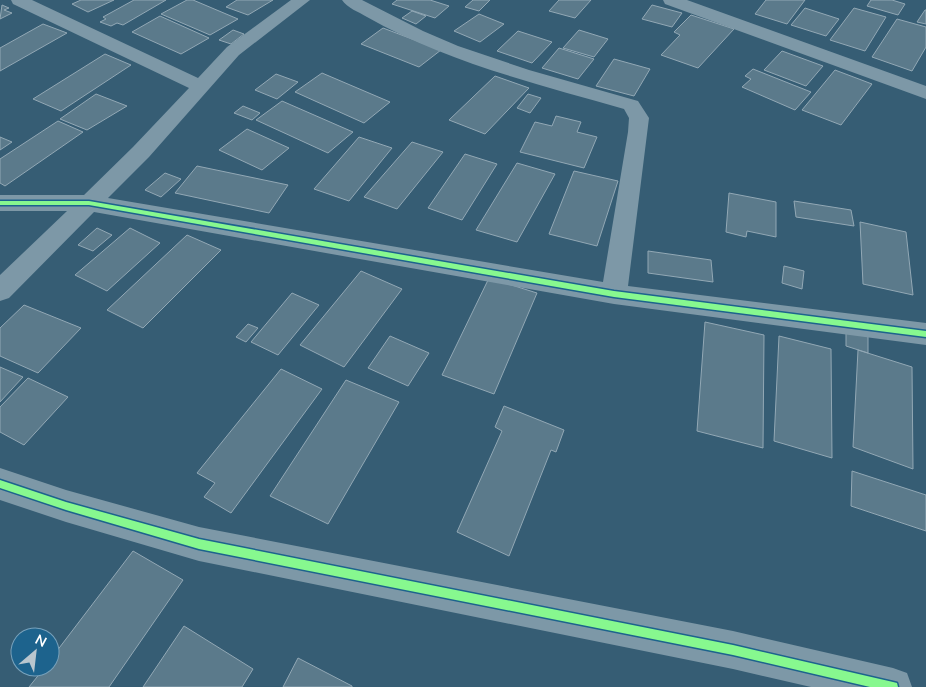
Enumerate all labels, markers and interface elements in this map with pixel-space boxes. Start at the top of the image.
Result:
north arrow [10,627,60,677]
text: N [32,630,50,651]

